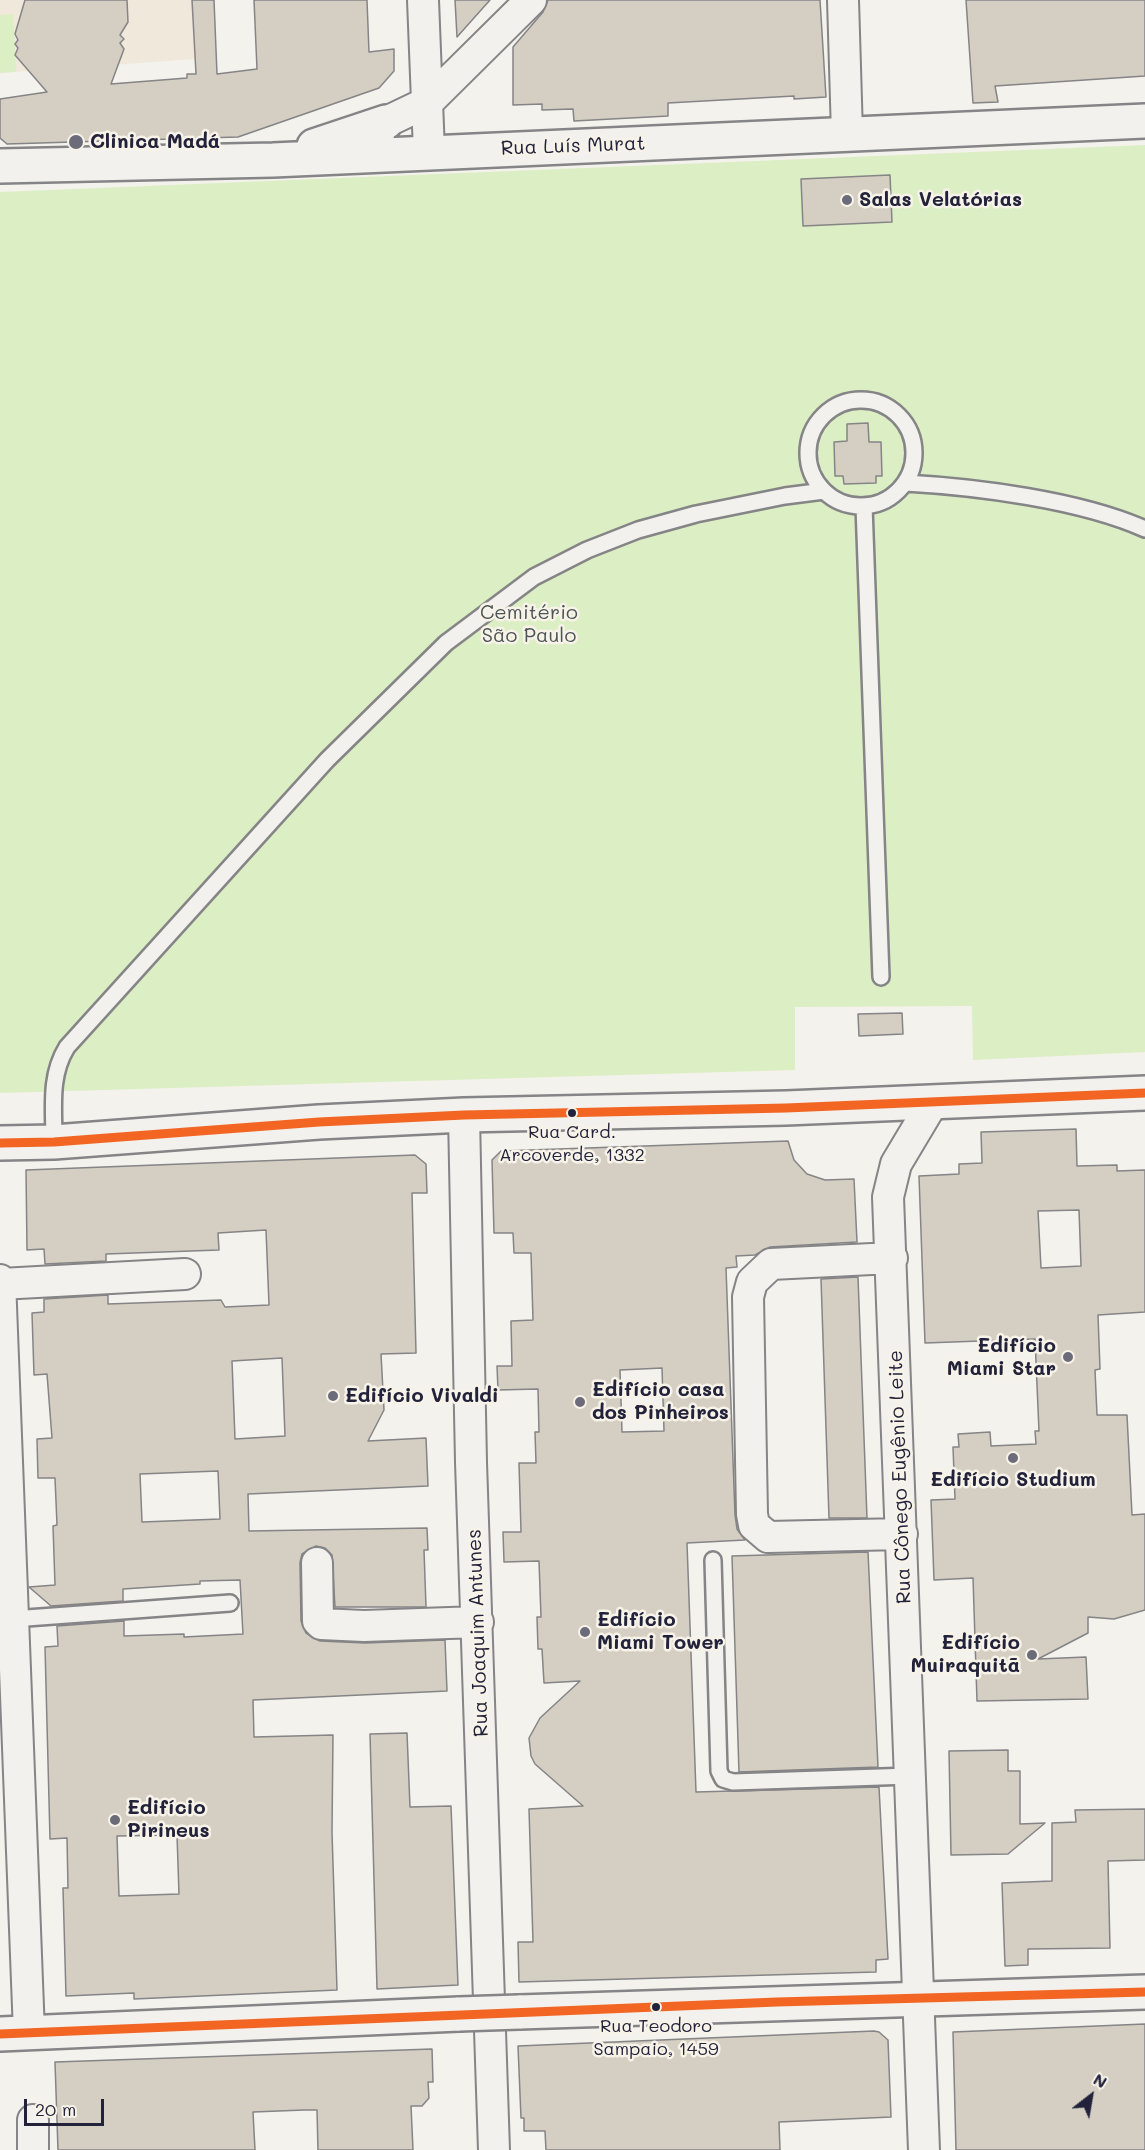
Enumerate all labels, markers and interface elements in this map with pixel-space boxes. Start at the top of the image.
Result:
place label: Clinica Madá [90,130,220,154]
street label: Rua Luís Murat [500,131,646,161]
marker: Clinica Madá [67,133,85,151]
place label: Salas Velatórias [859,188,1022,212]
marker: Salas Velatórias [840,193,854,207]
park label: Cemitério São Paulo [480,601,578,648]
marker: Rua Card. Arcoverde, 1332 [566,1107,578,1119]
place label: Rua Card. Arcoverde, 1332 [499,1121,645,1164]
place label: Edifício Miami Star [947,1334,1056,1381]
street label: Rua Cônego Eugênio Leite [884,1350,916,1604]
marker: Edifício Miami Star [1061,1350,1075,1364]
place label: Edifício casa dos Pinheiros [592,1378,729,1425]
place label: Edifício Vivaldi [345,1384,499,1408]
marker: Edifício Vivaldi [326,1389,340,1403]
marker: Edifício casa dos Pinheiros [573,1395,587,1409]
marker: Edifício Studium [1006,1451,1020,1465]
place label: Edifício Studium [930,1468,1096,1492]
street label: Rua Joaquim Antunes [462,1529,494,1737]
place label: Edifício Miami Tower [597,1608,724,1655]
marker: Edifício Miami Tower [578,1625,592,1639]
place label: Edifício Muiraquitã [911,1631,1020,1678]
marker: Edifício Muiraquitã [1025,1648,1039,1662]
place label: Edifício Pirineus [127,1796,210,1843]
marker: Edifício Pirineus [108,1813,122,1827]
marker: Rua Teodoro Sampaio, 1459 [650,2001,662,2013]
place label: Rua Teodoro Sampaio, 1459 [593,2015,719,2058]
north arrow [1061,2066,1121,2126]
text: N [1090,2068,1111,2092]
scale bar [27,2087,106,2125]
text: 20 m [35,2097,76,2121]

